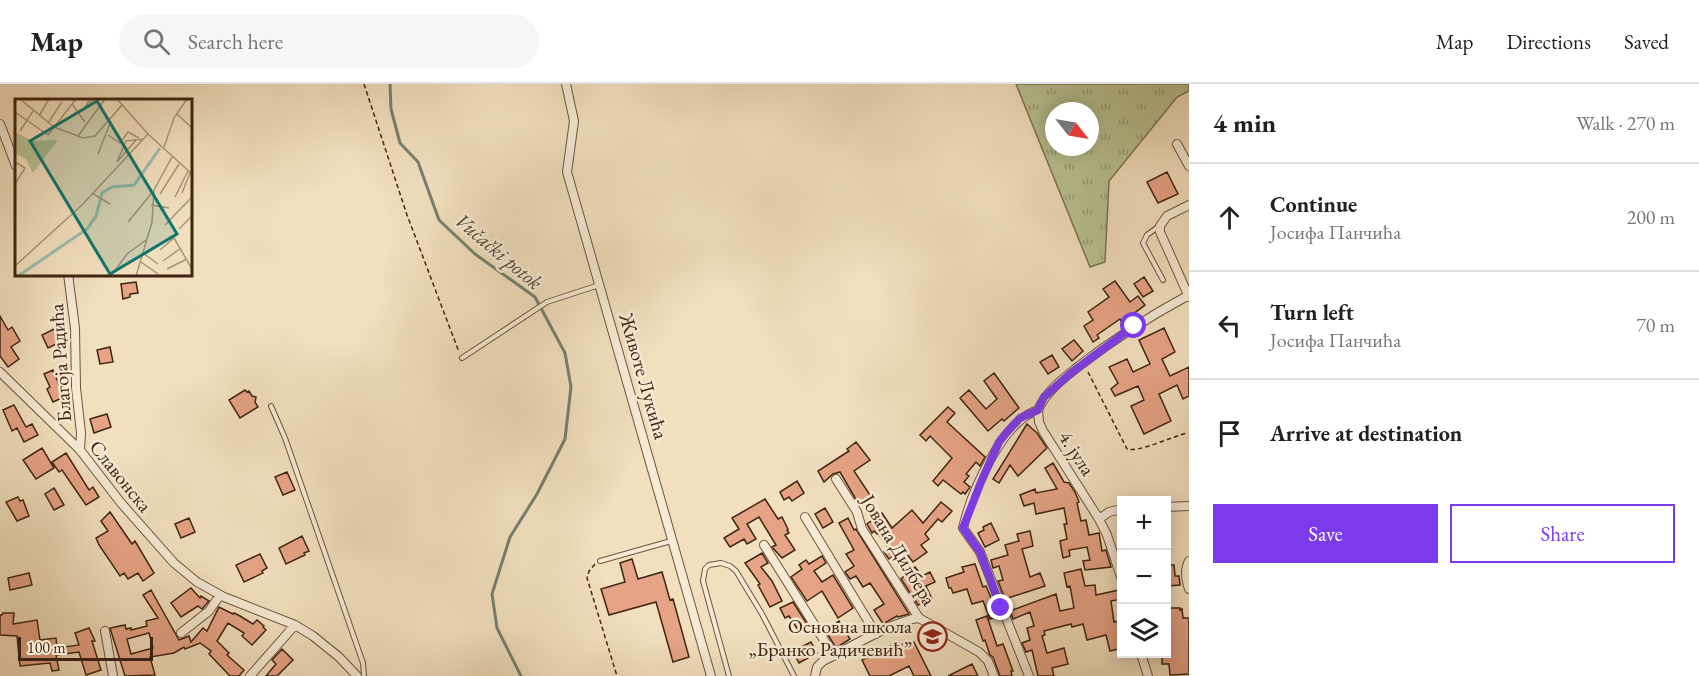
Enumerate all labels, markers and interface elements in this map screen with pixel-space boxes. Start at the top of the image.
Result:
search box [119,14,539,68]
text: Map [30,23,83,59]
icon: search [140,25,173,58]
text: Search here [188,27,283,56]
text: Map [1436,28,1473,55]
text: Directions [1506,28,1591,55]
text: Saved [1624,28,1669,55]
inset map [15,99,192,276]
north arrow [1045,102,1099,156]
text: 4 min [1213,106,1276,140]
text: Walk · 270 m [1576,110,1675,136]
text: Continue [1270,190,1357,219]
icon: ahead [1213,201,1246,234]
text: 200 m [1627,204,1675,230]
water label: Vučački potok [450,207,549,296]
text: Јосифа Панчића [1270,219,1401,245]
text: Turn left [1270,298,1354,327]
street label: Благоја Радића [43,303,77,423]
street label: Животе Лукића [613,309,674,442]
icon: left [1213,309,1246,342]
route start [1120,312,1146,338]
text: 70 m [1636,312,1675,338]
text: Јосифа Панчића [1270,327,1401,353]
icon: arrive [1213,417,1246,450]
text: Arrive at destination [1270,419,1462,448]
street label: 4. јула [1053,426,1101,480]
street label: Славонска [84,435,158,517]
street label: Јована Дилбера [855,488,942,610]
map controls [1117,496,1171,658]
button: + [1117,496,1171,550]
button: Save [1213,504,1438,563]
button: Share [1450,504,1675,563]
button: − [1117,550,1171,604]
route end [987,594,1013,620]
button: layers [1117,604,1171,658]
place label: Основна школа „Бранко Радичевић” [748,613,912,662]
school or university icon: Основна школа „Бранко Радичевић” [917,621,949,653]
scale bar [18,634,153,662]
text: 100 m [27,637,66,658]

